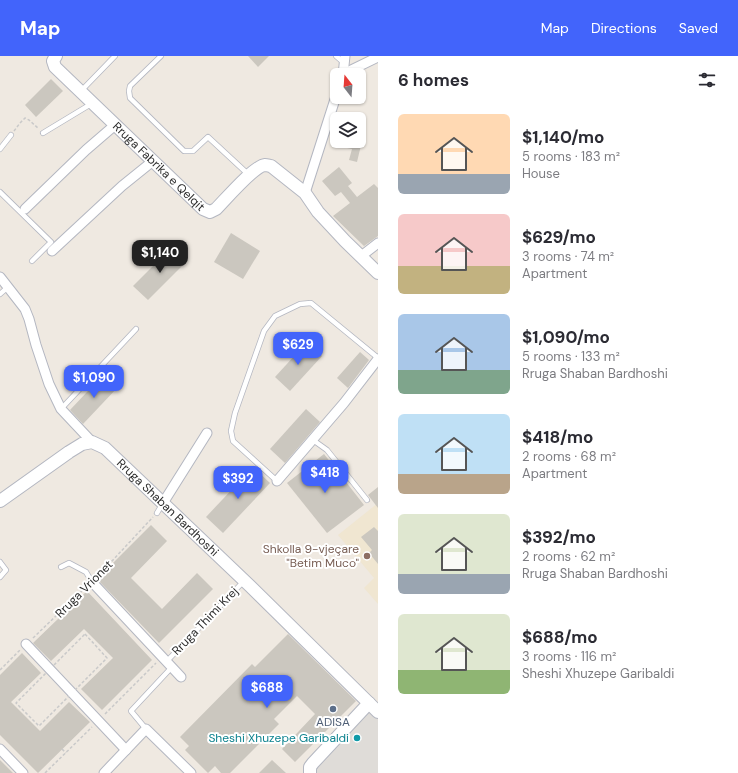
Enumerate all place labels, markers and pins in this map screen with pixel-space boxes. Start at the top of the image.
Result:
pin: $1,140 [127,240,193,274]
pin: $629 [274,332,322,366]
pin: $1,090 [61,365,127,399]
pin: $418 [301,460,349,494]
pin: $392 [214,466,262,500]
place label: Shkolla 9-vjeçare "Betim Muco" [263,541,360,571]
marker: Shkolla 9-vjeçare "Betim Muco" [362,551,372,561]
pin: $688 [243,675,291,709]
marker: ADISA [328,704,338,714]
place label: ADISA [316,714,350,730]
place label: Sheshi Xhuzepe Garibaldi [208,730,349,746]
marker: Sheshi Xhuzepe Garibaldi [352,733,362,743]

